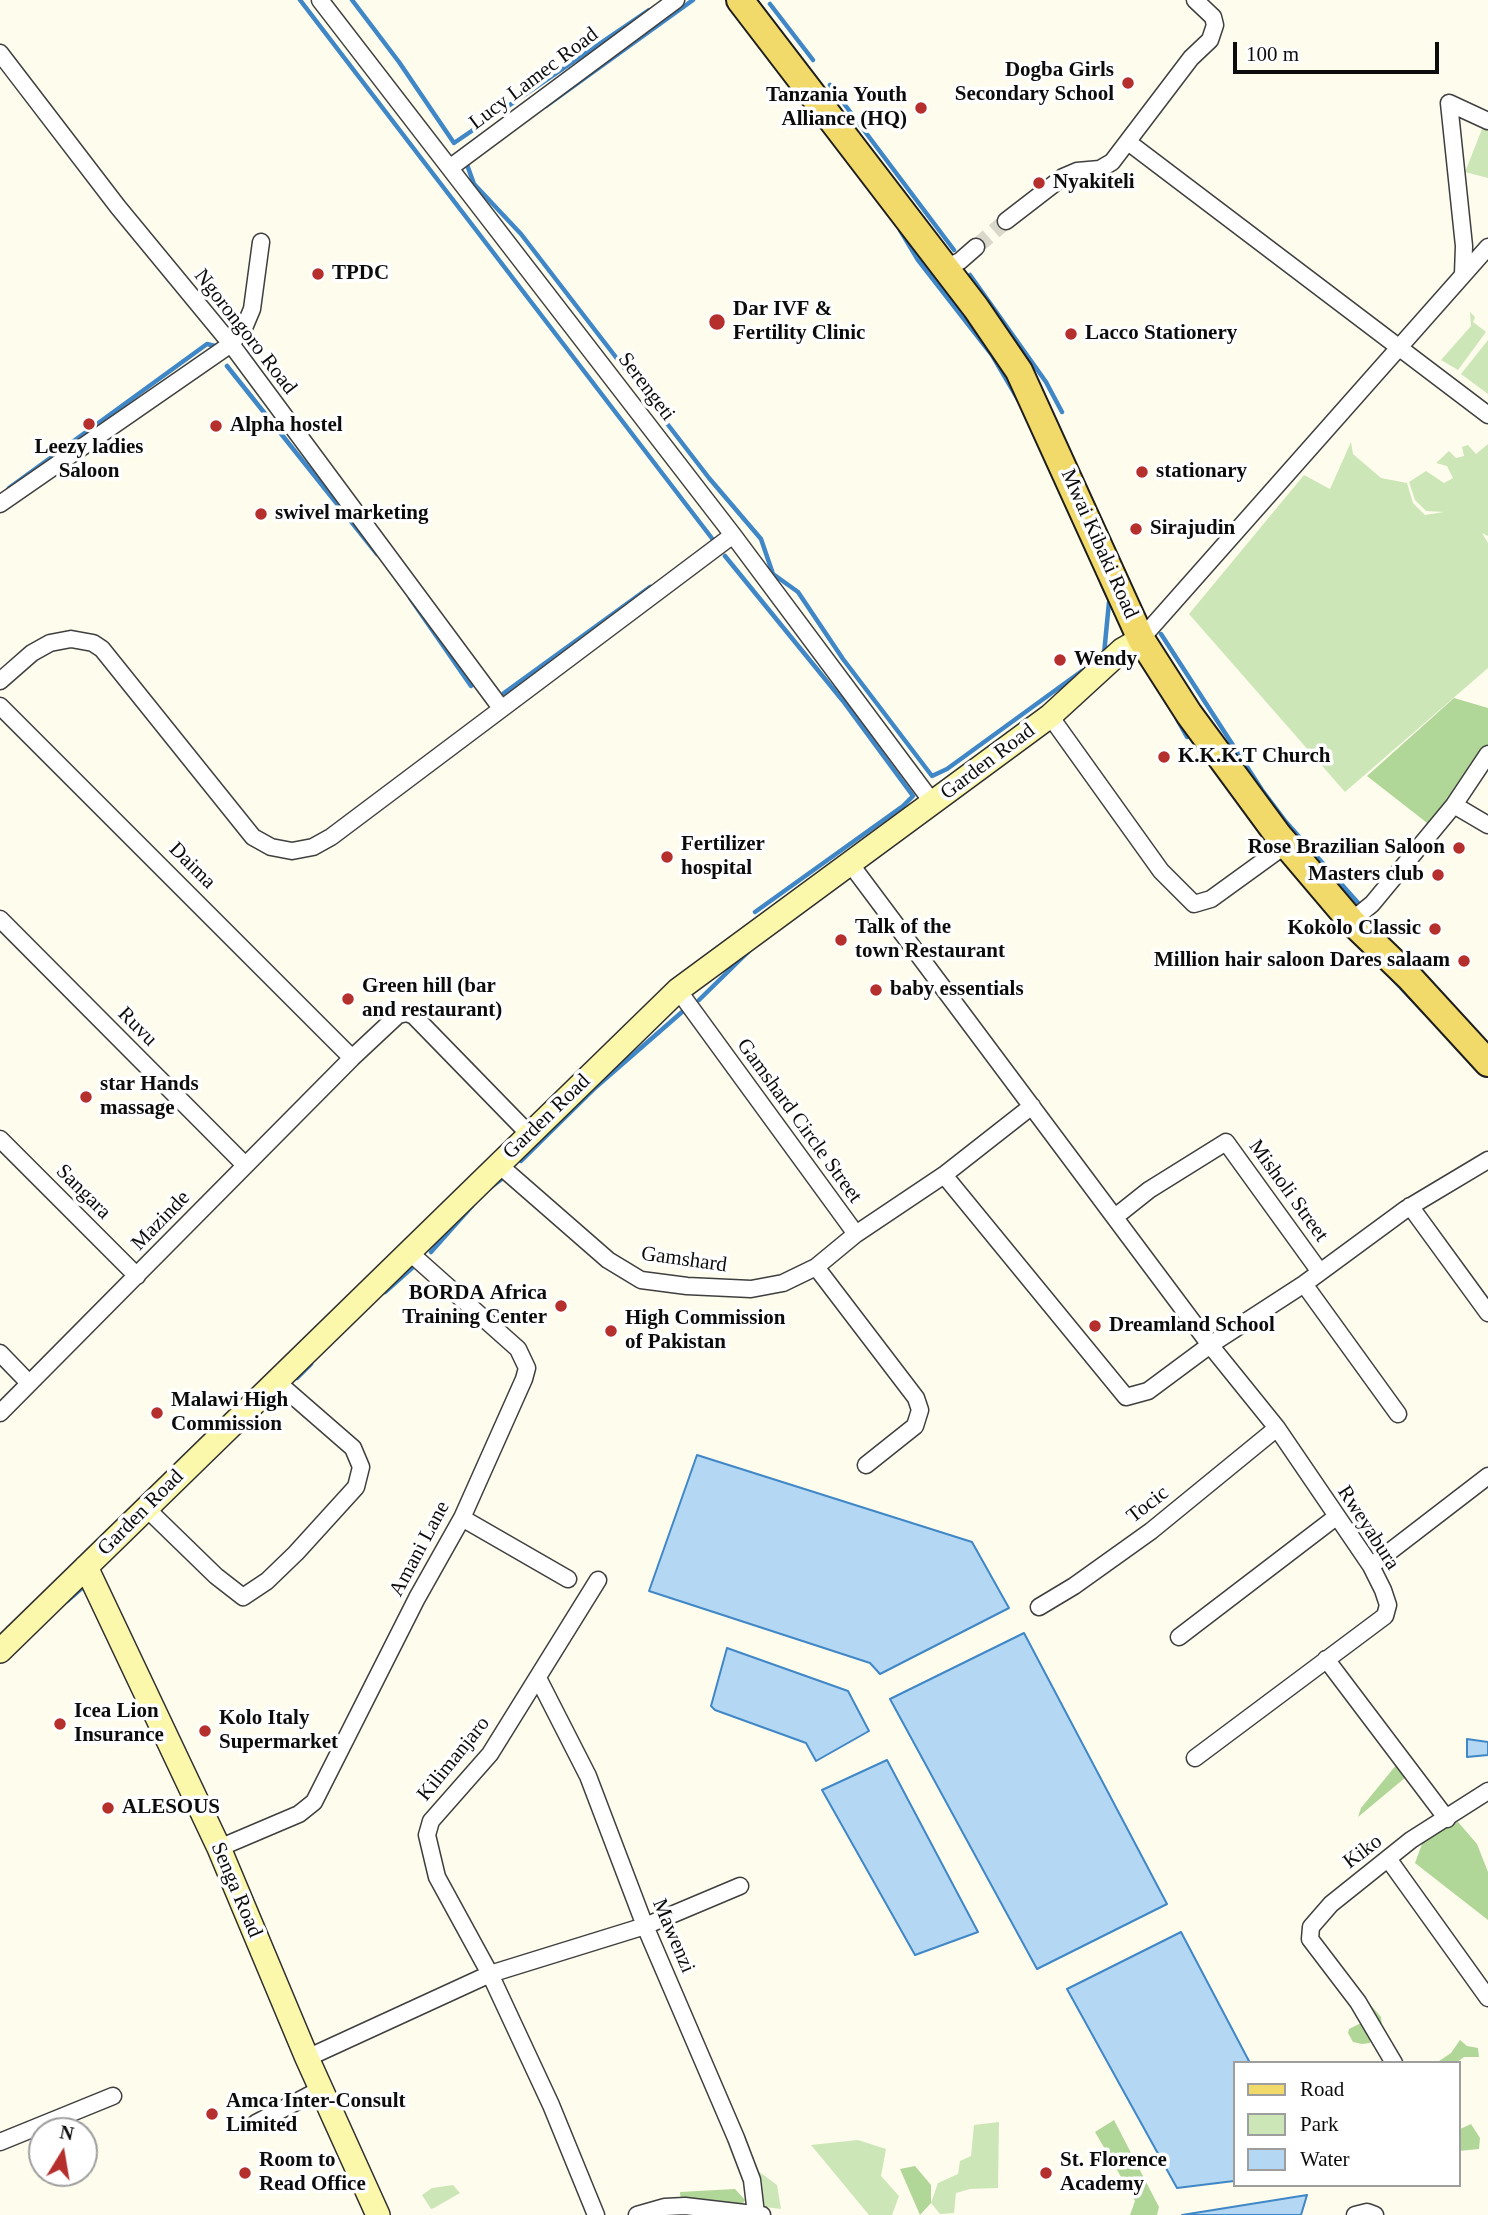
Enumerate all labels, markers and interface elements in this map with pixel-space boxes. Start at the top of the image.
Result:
street label: Lucy Lamec Road [464,22,604,136]
scale bar [1236,28,1442,72]
text: 100 m [1246,42,1299,66]
place label: Dogba Girls Secondary School [955,58,1114,108]
marker: Dogba Girls Secondary School [1120,75,1136,91]
place label: Tanzania Youth Alliance (HQ) [766,83,907,133]
marker: Tanzania Youth Alliance (HQ) [913,100,929,116]
place label: Nyakiteli [1053,170,1135,196]
marker: Nyakiteli [1031,175,1047,191]
place label: TPDC [332,261,389,287]
street label: Ngorongoro Road [188,264,302,400]
marker: TPDC [310,266,326,282]
place label: Dar IVF & Fertility Clinic [733,297,865,347]
marker: Dar IVF & Fertility Clinic [707,312,727,332]
place label: Lacco Stationery [1085,321,1237,347]
marker: Lacco Stationery [1063,326,1079,342]
street label: Serengeti [612,348,680,426]
place label: Alpha hostel [230,413,343,439]
marker: Leezy ladies Saloon [81,416,97,432]
marker: Alpha hostel [208,418,224,434]
place label: Leezy ladies Saloon [34,435,144,485]
place label: stationary [1156,459,1247,485]
marker: stationary [1134,464,1150,480]
street label: Mwai Kibaki Road [1055,465,1143,623]
place label: swivel marketing [275,501,428,527]
marker: swivel marketing [253,506,269,522]
place label: Sirajudin [1150,516,1235,542]
marker: Sirajudin [1128,521,1144,537]
place label: Wendy [1074,647,1137,673]
marker: Wendy [1052,652,1068,668]
street label: Garden Road [936,718,1040,806]
place label: K.K.K.T Church [1178,744,1330,770]
marker: K.K.K.T Church [1156,749,1172,765]
place label: Fertilizer hospital [681,832,765,882]
place label: Rose Brazilian Saloon [1248,835,1445,861]
street label: Daima [163,837,221,895]
marker: Rose Brazilian Saloon [1451,840,1467,856]
marker: Fertilizer hospital [659,849,675,865]
place label: Masters club [1308,862,1424,888]
marker: Masters club [1430,867,1446,883]
place label: Talk of the town Restaurant [855,915,1005,965]
place label: Kokolo Classic [1287,916,1421,942]
marker: Kokolo Classic [1427,921,1443,937]
marker: Talk of the town Restaurant [833,932,849,948]
place label: Million hair saloon Dares salaam [1154,948,1450,974]
marker: Million hair saloon Dares salaam [1456,953,1472,969]
place label: Green hill (bar and restaurant) [362,974,502,1024]
place label: baby essentials [890,977,1024,1003]
marker: baby essentials [868,982,884,998]
marker: Green hill (bar and restaurant) [340,991,356,1007]
street label: Ruvu [112,1002,162,1052]
street label: Gamshard Circle Street [731,1034,867,1208]
street label: Garden Road [498,1069,596,1165]
place label: star Hands massage [100,1072,199,1122]
marker: star Hands massage [78,1089,94,1105]
street label: Misholi Street [1243,1135,1333,1247]
street label: Sangara [50,1159,116,1225]
street label: Mazinde [126,1186,196,1256]
street label: Gamshard [640,1242,728,1278]
place label: BORDA Africa Training Center [402,1281,547,1331]
marker: BORDA Africa Training Center [553,1298,569,1314]
place label: High Commission of Pakistan [625,1306,785,1356]
place label: Dreamland School [1109,1313,1275,1339]
marker: Dreamland School [1087,1318,1103,1334]
marker: High Commission of Pakistan [603,1323,619,1339]
place label: Malawi High Commission [171,1388,288,1438]
marker: Malawi High Commission [149,1405,165,1421]
street label: Garden Road [93,1465,189,1561]
street label: Tocic [1122,1481,1174,1529]
street label: Rweyabura [1331,1481,1405,1575]
street label: Amani Lane [384,1497,456,1601]
place label: Icea Lion Insurance [74,1699,164,1749]
place label: Kolo Italy Supermarket [219,1706,338,1756]
street label: Kilimanjaro [412,1712,496,1806]
marker: Icea Lion Insurance [52,1716,68,1732]
marker: Kolo Italy Supermarket [197,1723,213,1739]
place label: ALESOUS [122,1795,220,1821]
marker: ALESOUS [100,1800,116,1816]
street label: Kiko [1339,1829,1387,1875]
street label: Senga Road [205,1839,267,1941]
street label: Mawenzi [646,1895,700,1977]
legend [1232,2061,1460,2187]
text: Road [1300,2077,1344,2101]
place label: Amca Inter-Consult Limited [226,2089,405,2139]
marker: Amca Inter-Consult Limited [204,2106,220,2122]
text: Park [1300,2112,1339,2136]
north arrow [28,2117,98,2187]
text: N [58,2121,75,2144]
text: Water [1300,2147,1350,2171]
place label: Room to Read Office [259,2148,366,2198]
place label: St. Florence Academy [1060,2148,1167,2198]
marker: Room to Read Office [237,2165,253,2181]
marker: St. Florence Academy [1038,2165,1054,2181]

